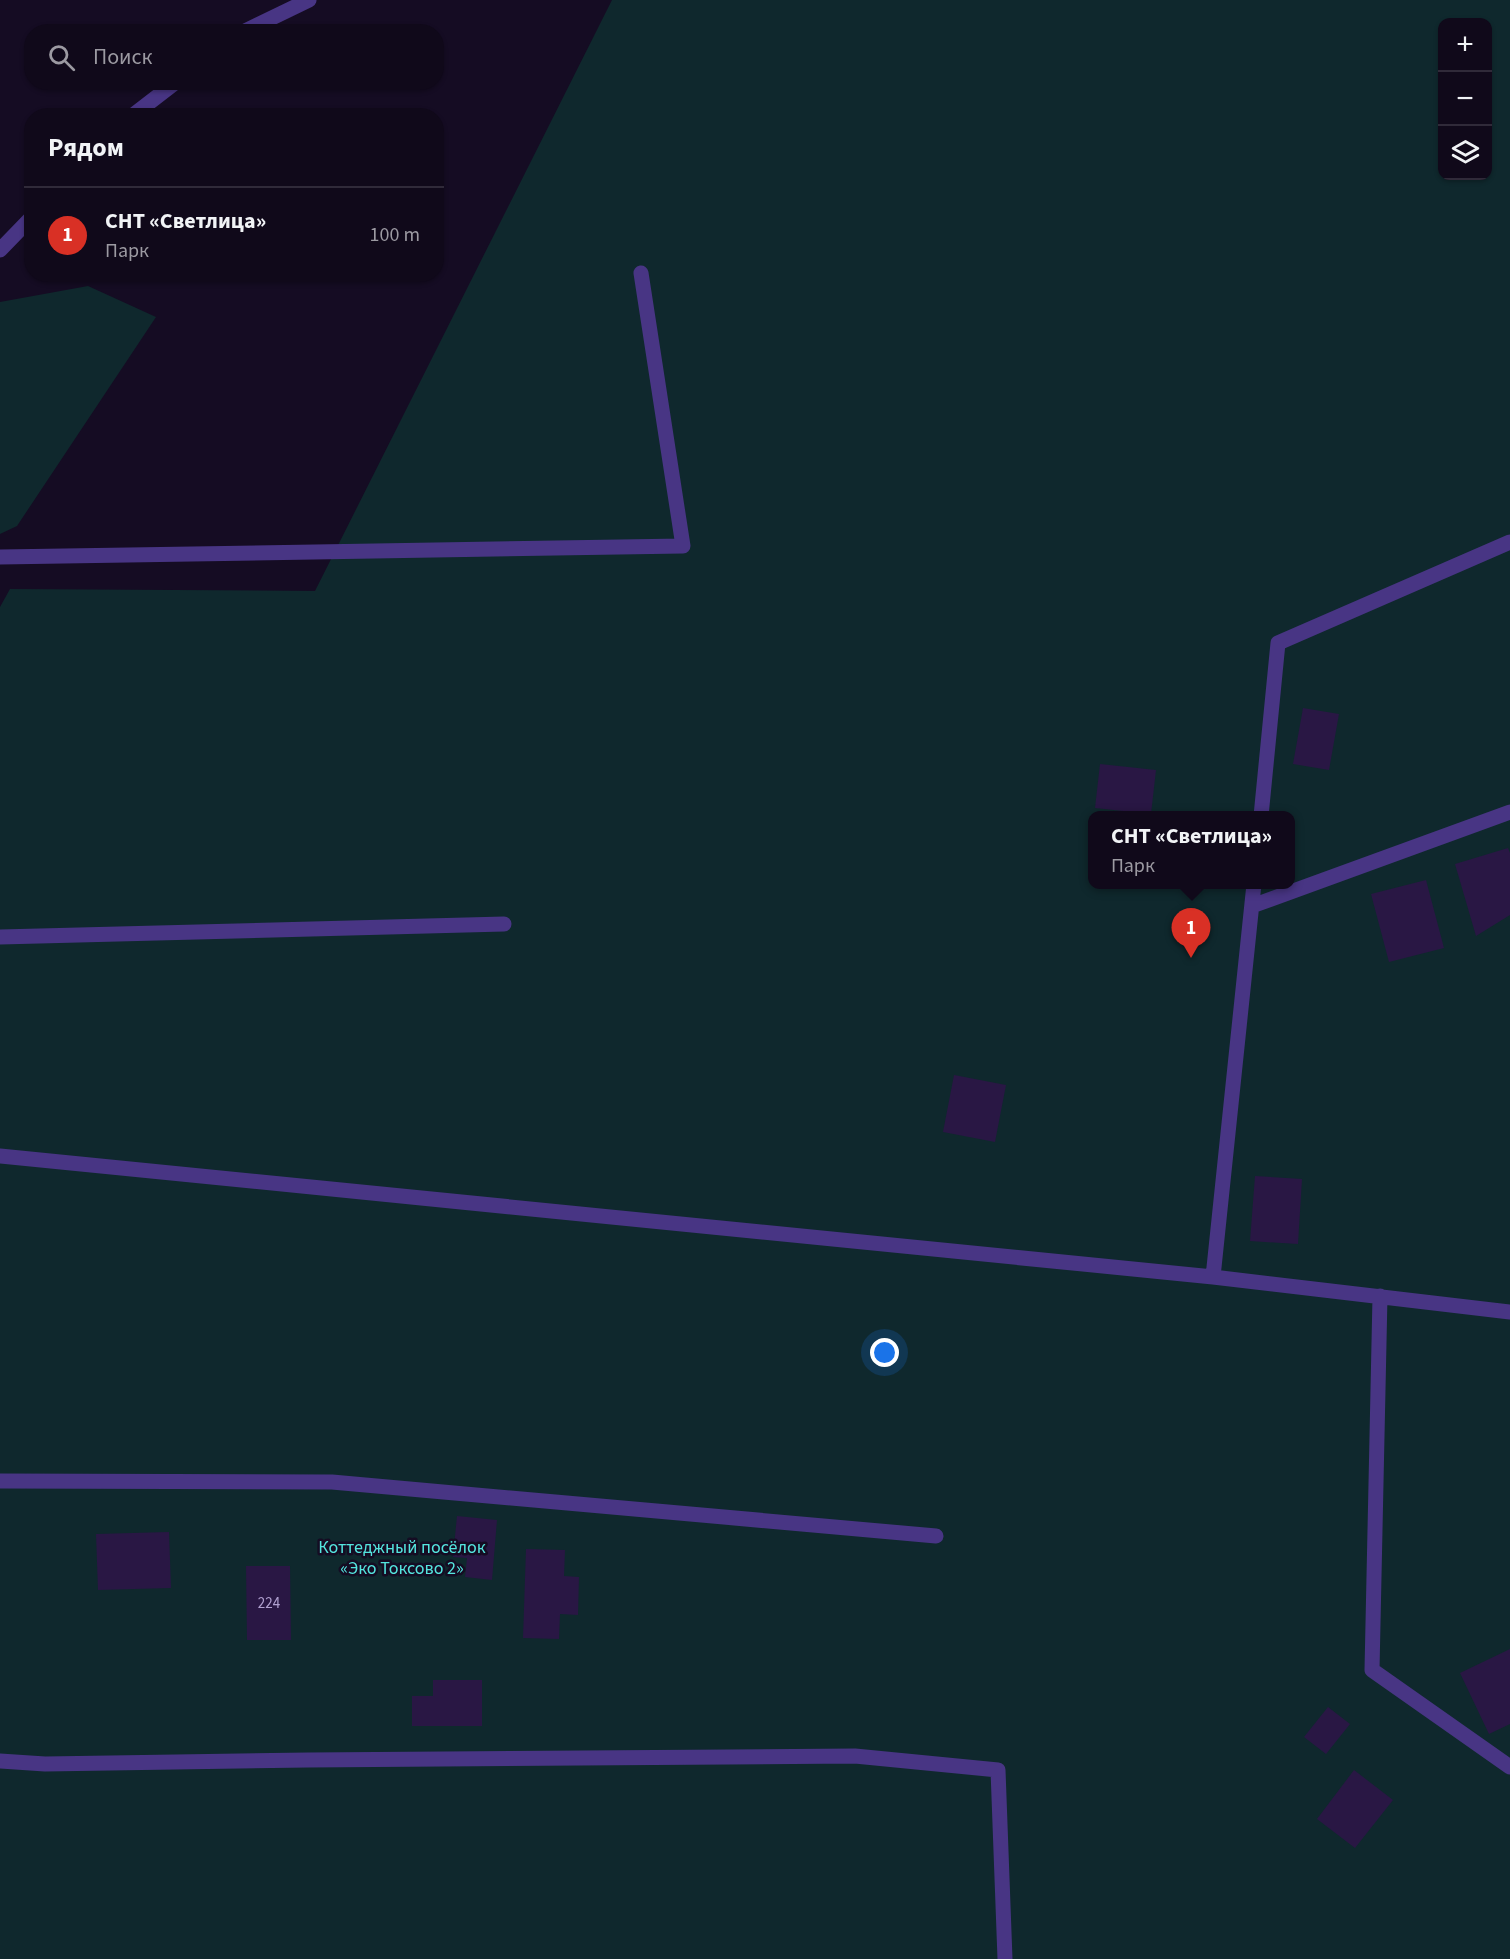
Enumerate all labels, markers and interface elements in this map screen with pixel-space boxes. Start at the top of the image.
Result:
map controls [1438,18,1492,180]
button: + [1438,18,1492,72]
search box [24,24,444,90]
icon: search [45,41,78,74]
text: Поиск [93,41,152,73]
button: − [1438,72,1492,126]
button: layers [1438,126,1492,180]
text: Рядом [48,129,124,166]
text: СНТ «Светлица» [105,205,266,237]
text: 1 [62,221,73,249]
text: 100 m [370,221,420,249]
text: Парк [105,237,149,265]
popup [1088,811,1295,889]
text: СНТ «Светлица» [1111,820,1272,852]
text: Парк [1111,852,1155,880]
pin: 1 [1172,908,1210,958]
your location [870,1338,899,1367]
park label: Коттеджный посёлок «Эко Токсово 2» [318,1535,486,1581]
house number: 224 [258,1593,281,1614]

